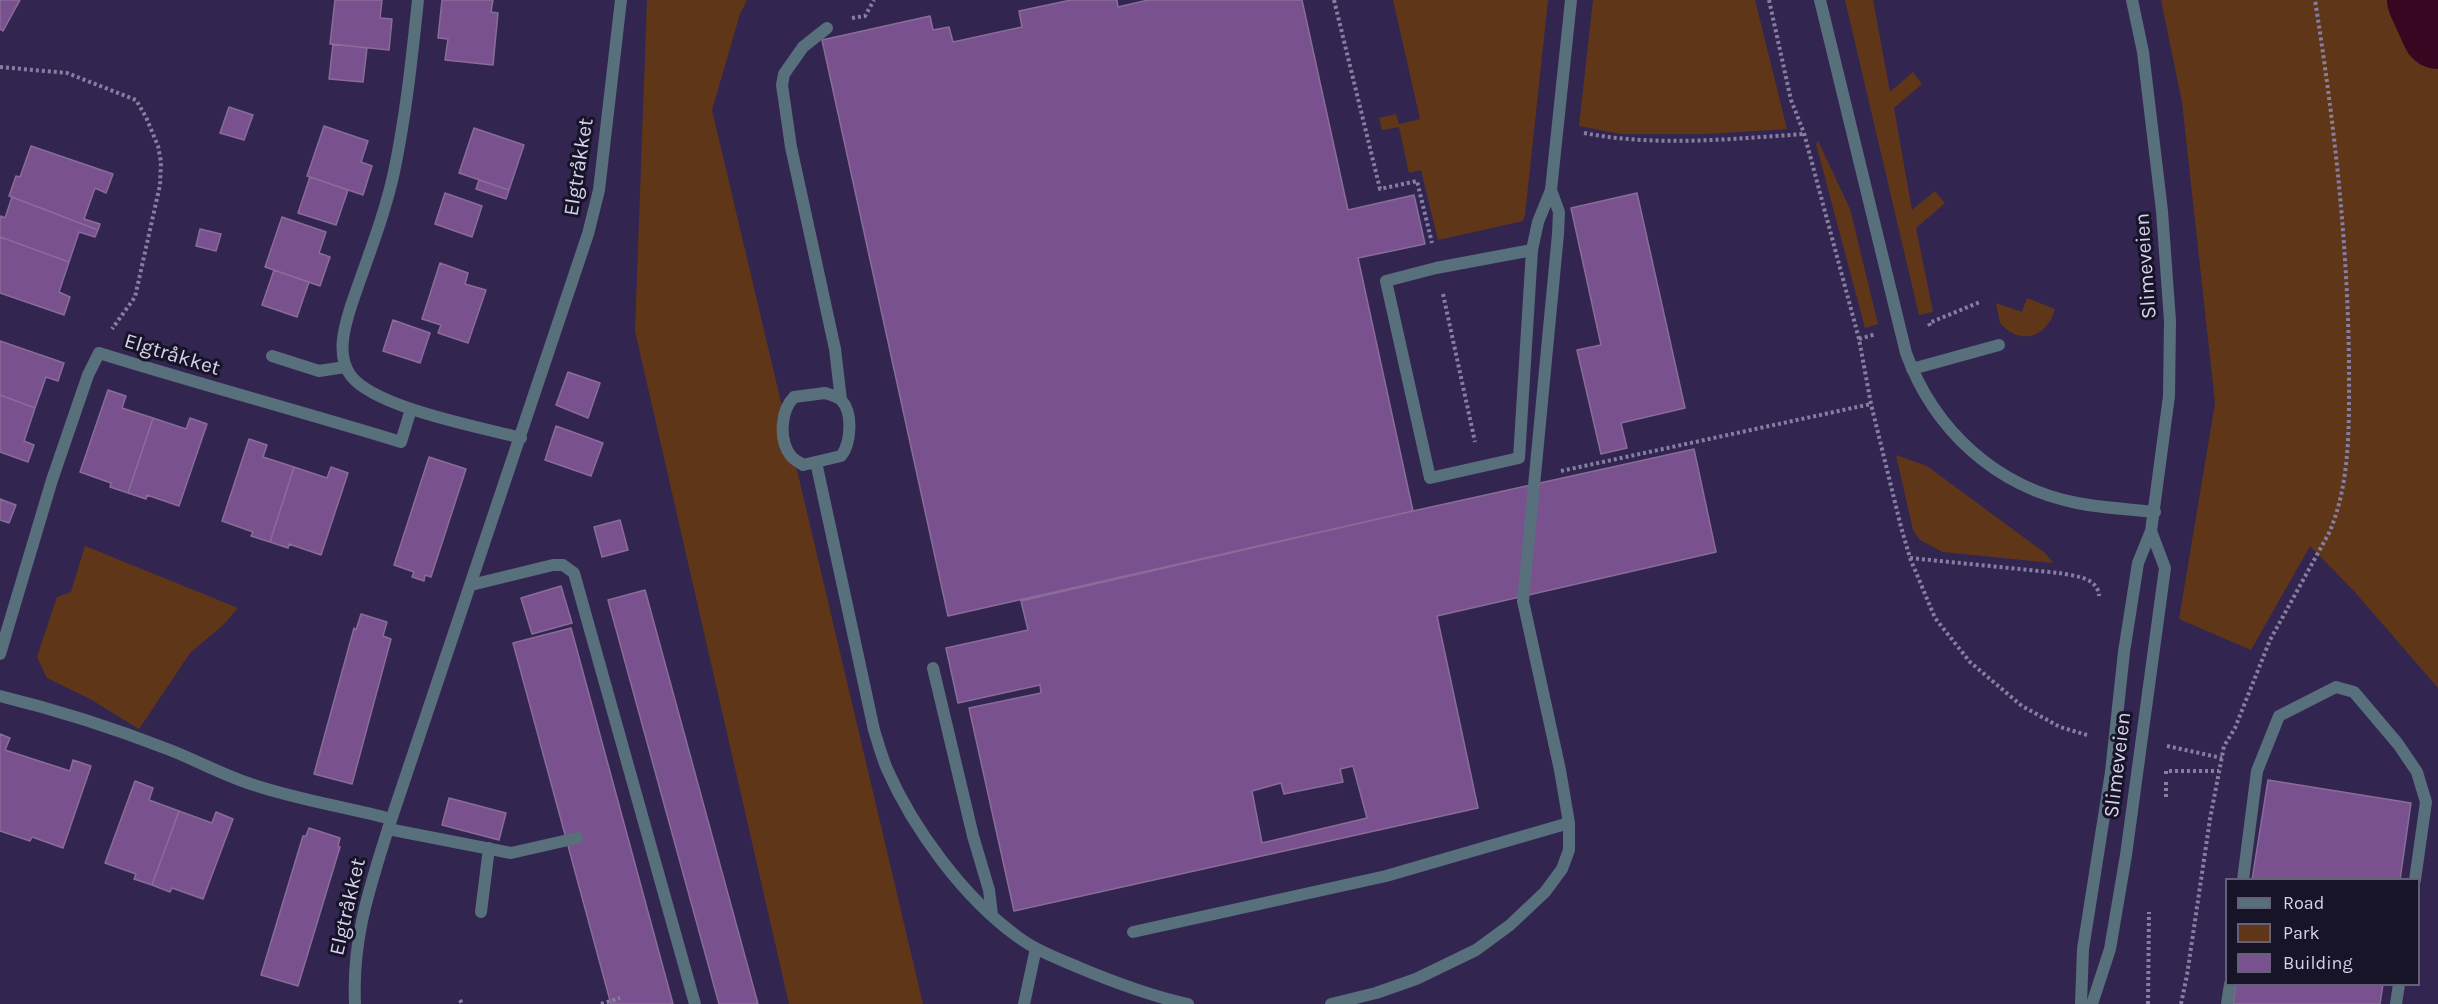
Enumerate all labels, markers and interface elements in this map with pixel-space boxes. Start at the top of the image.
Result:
street label: Elgtråkket [559,116,599,218]
street label: Slimeveien [2130,212,2162,320]
street label: Elgtråkket [121,328,223,382]
street label: Slimeveien [2099,711,2137,819]
street label: Elgtråkket [325,856,371,958]
legend [2225,878,2420,986]
text: Road [2283,892,2324,914]
text: Park [2283,922,2320,944]
text: Building [2283,952,2353,974]

